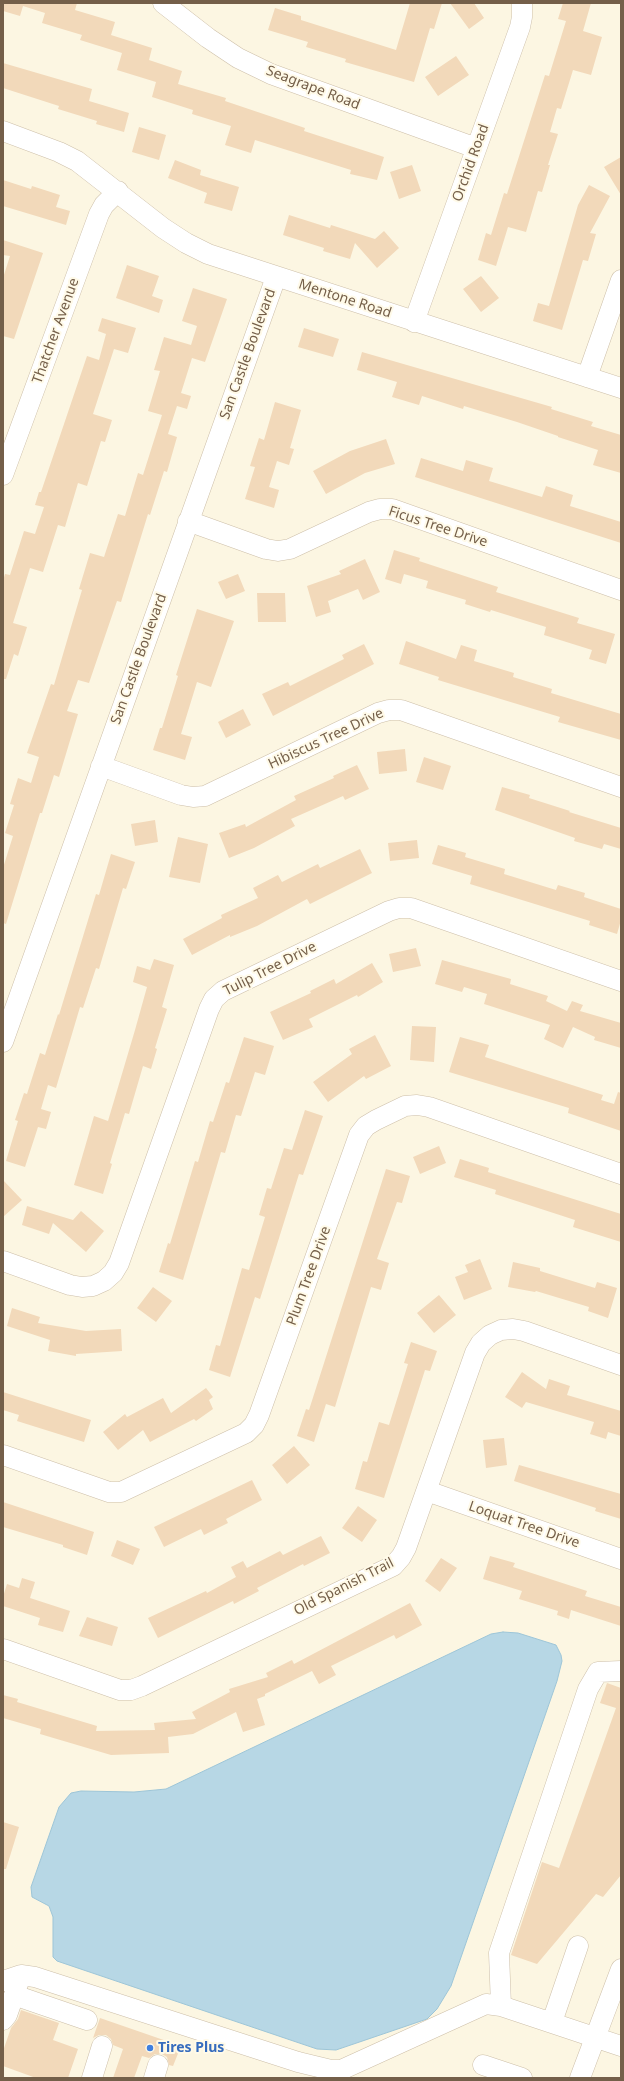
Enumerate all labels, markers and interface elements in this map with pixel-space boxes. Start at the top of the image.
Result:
street label: Seagrape Road [264,62,362,114]
street label: Orchid Road [449,122,493,204]
street label: Thatcher Avenue [29,276,83,386]
street label: Mentone Road [296,276,394,322]
street label: San Castle Boulevard [217,286,279,422]
street label: Ficus Tree Drive [386,503,490,551]
street label: San Castle Boulevard [108,591,170,727]
street label: Hibiscus Tree Drive [266,705,386,773]
street label: Tulip Tree Drive [221,938,319,1000]
street label: Plum Tree Drive [283,1224,335,1328]
street label: Loquat Tree Drive [466,1498,582,1552]
street label: Old Spanish Trail [291,1555,397,1619]
place label: Tires Plus [158,2040,224,2056]
marker: Tires Plus [145,2043,155,2053]

